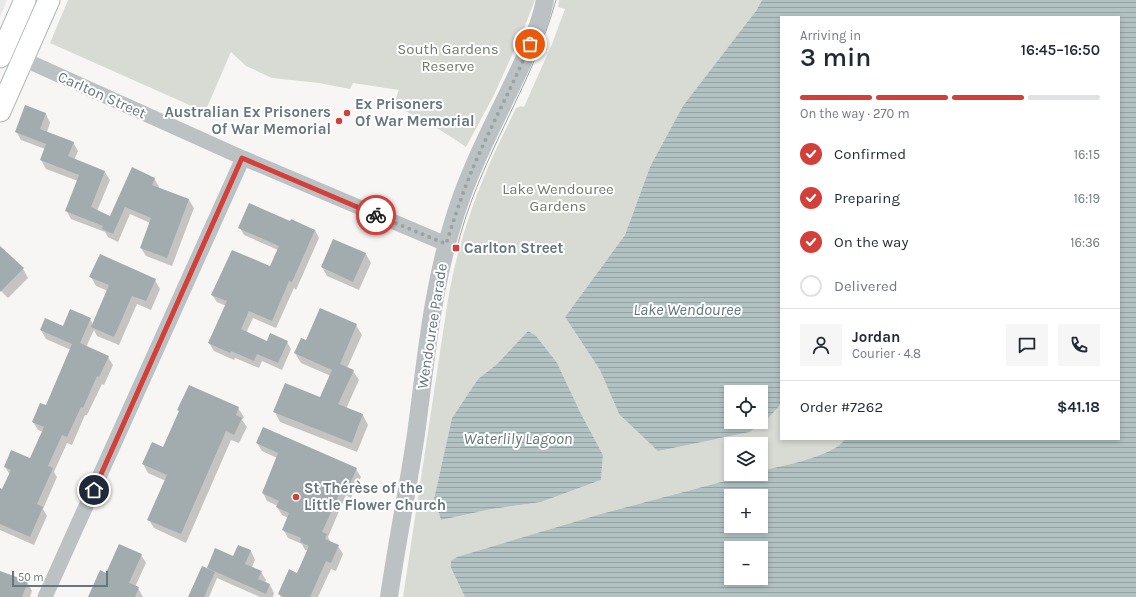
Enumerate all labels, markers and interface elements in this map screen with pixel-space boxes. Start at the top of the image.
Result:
pin [513,27,547,61]
text: Arriving in [800,28,861,43]
icon: bag [519,33,541,55]
park label: South Gardens Reserve [397,40,499,75]
text: 16:45–16:50 [1021,41,1100,59]
text: 3 min [800,42,871,73]
street label: Carlton Street [55,68,149,123]
place label: Ex Prisoners Of War Memorial [355,95,475,130]
place label: Australian Ex Prisoners Of War Memorial [164,103,331,138]
text: On the way · 270 m [800,106,910,121]
marker: Ex Prisoners Of War Memorial [342,108,352,118]
marker: Australian Ex Prisoners Of War Memorial [334,116,344,126]
icon: check [800,143,822,165]
text: Confirmed [834,145,906,163]
text: 16:15 [1074,147,1100,162]
park label: Lake Wendouree Gardens [502,180,614,215]
icon: check [800,187,822,209]
text: Preparing [834,189,900,207]
text: 16:19 [1073,191,1100,206]
courier [356,195,396,235]
icon: bike [365,204,387,226]
icon: check [800,231,822,253]
text: On the way [834,233,908,251]
text: 16:36 [1070,235,1100,250]
place label: Carlton Street [464,239,564,257]
marker: Carlton Street [451,243,461,253]
street label: Wendouree Parade [413,262,451,390]
text: Delivered [834,277,898,295]
water label: Lake Wendouree [633,300,741,319]
button: person [800,324,842,366]
button: chat [1006,324,1048,366]
button: phone [1058,324,1100,366]
text: Jordan [852,328,900,346]
text: Courier · 4.8 [852,346,921,361]
map controls [724,385,768,585]
button: locate [724,385,768,429]
text: Order #7262 [800,398,883,416]
text: $41.18 [1057,398,1100,416]
water label: Waterlily Lagoon [464,429,572,448]
button: layers [724,437,768,481]
pin [77,473,111,507]
icon: home [83,479,105,501]
place label: St Thérèse of the Little Flower Church [304,479,446,514]
button: + [724,489,768,533]
marker: St Thérèse of the Little Flower Church [291,492,301,502]
button: − [724,541,768,585]
scale bar [12,569,108,588]
text: 50 m [18,571,44,584]

